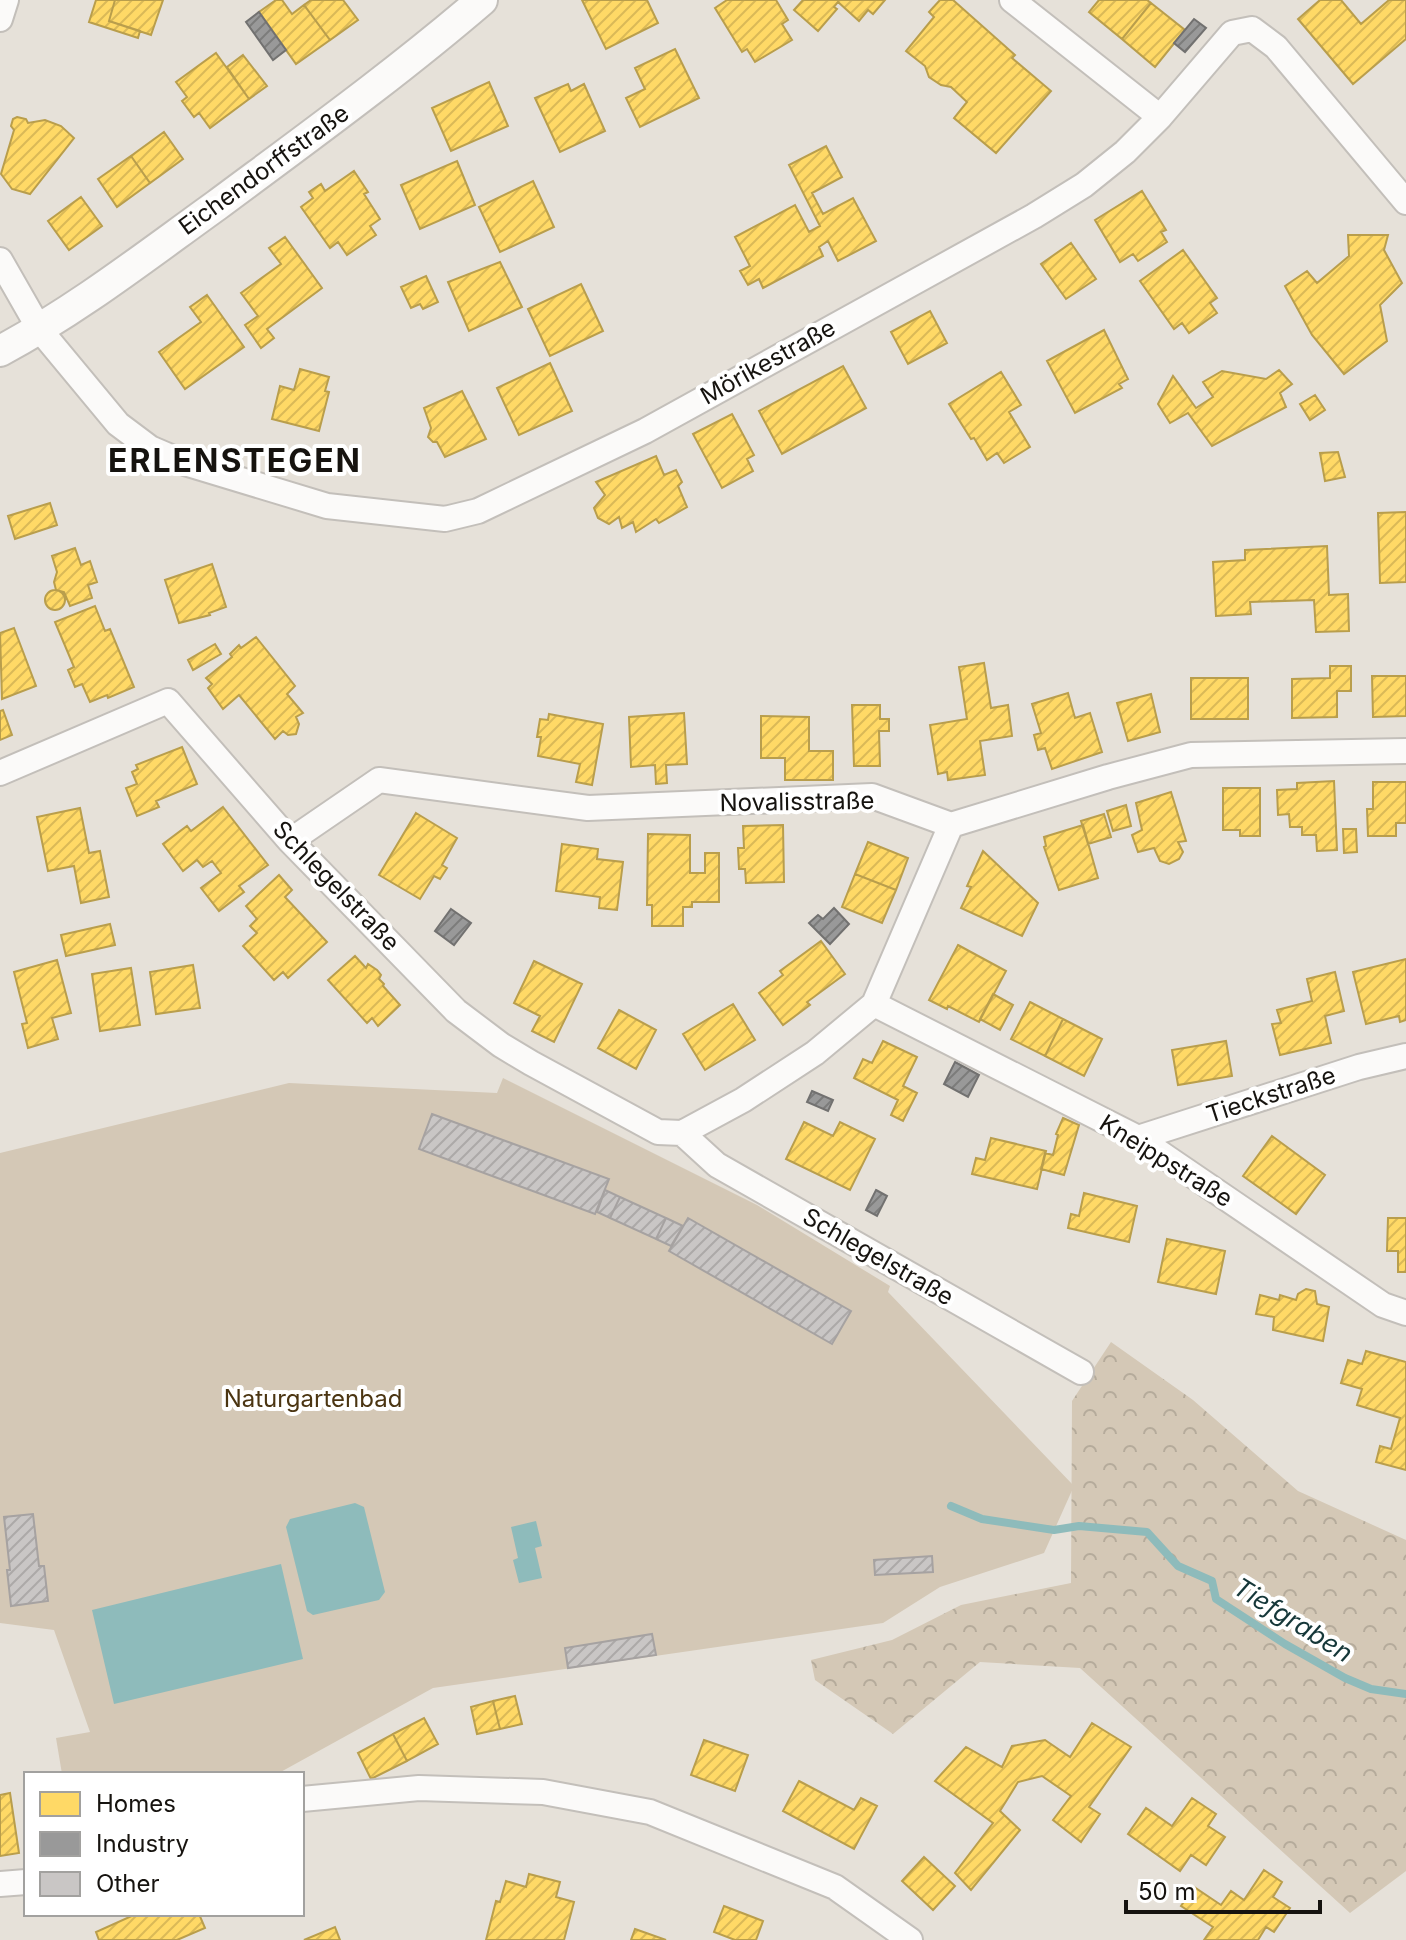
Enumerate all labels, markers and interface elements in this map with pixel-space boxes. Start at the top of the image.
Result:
street label: Eichendorffstraße [173,98,354,241]
street label: Mörikestraße [695,313,840,411]
district label: ERLENSTEGEN [108,441,362,480]
street label: Novalisstraße [719,786,875,817]
street label: Schlegelstraße [267,815,406,957]
street label: Tieckstraße [1203,1060,1339,1129]
street label: Kneippstraße [1094,1108,1238,1213]
street label: Schlegelstraße [798,1202,959,1311]
park label: Naturgartenbad [224,1384,402,1413]
water label: Tiefgraben [1228,1571,1359,1668]
legend [24,1772,304,1916]
text: Homes [96,1789,176,1818]
text: Industry [96,1829,189,1858]
scale bar [1126,1864,1320,1914]
text: Other [96,1869,159,1898]
text: 50 m [1138,1877,1196,1906]

